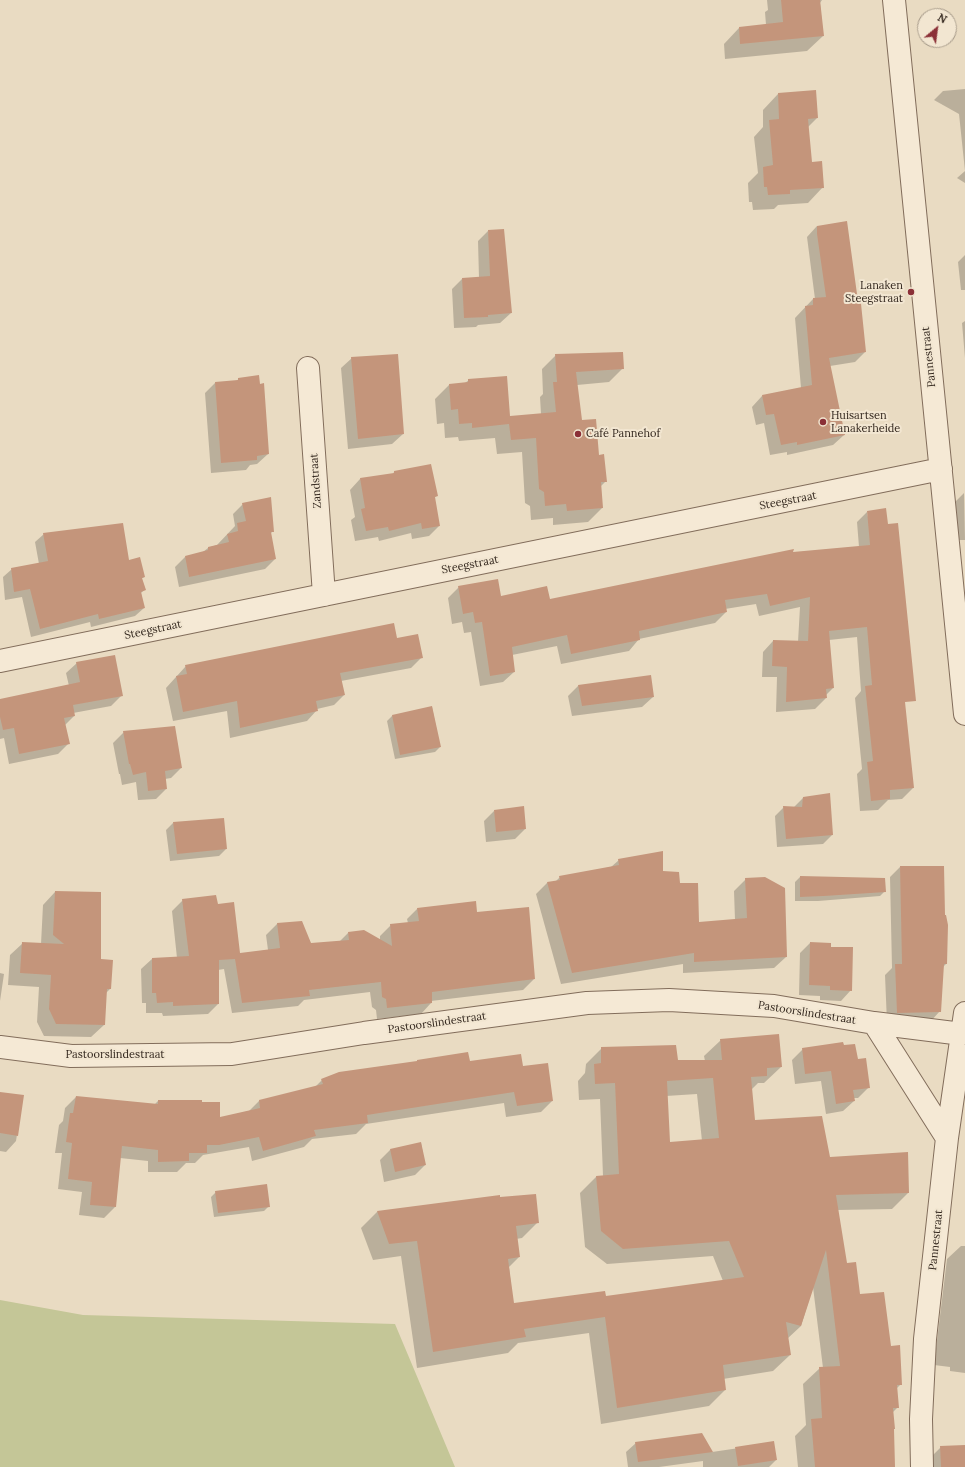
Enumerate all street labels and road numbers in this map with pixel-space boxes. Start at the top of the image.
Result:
street label: Pannestraat [919,326,939,388]
street label: Zandstraat [307,453,325,509]
street label: Steegstraat [758,489,818,513]
street label: Steegstraat [440,553,500,577]
street label: Steegstraat [123,618,183,642]
street label: Pastoorslindestraat [757,999,857,1027]
street label: Pastoorslindestraat [387,1010,487,1036]
street label: Pastoorslindestraat [65,1048,165,1062]
street label: Pannestraat [926,1209,946,1271]

